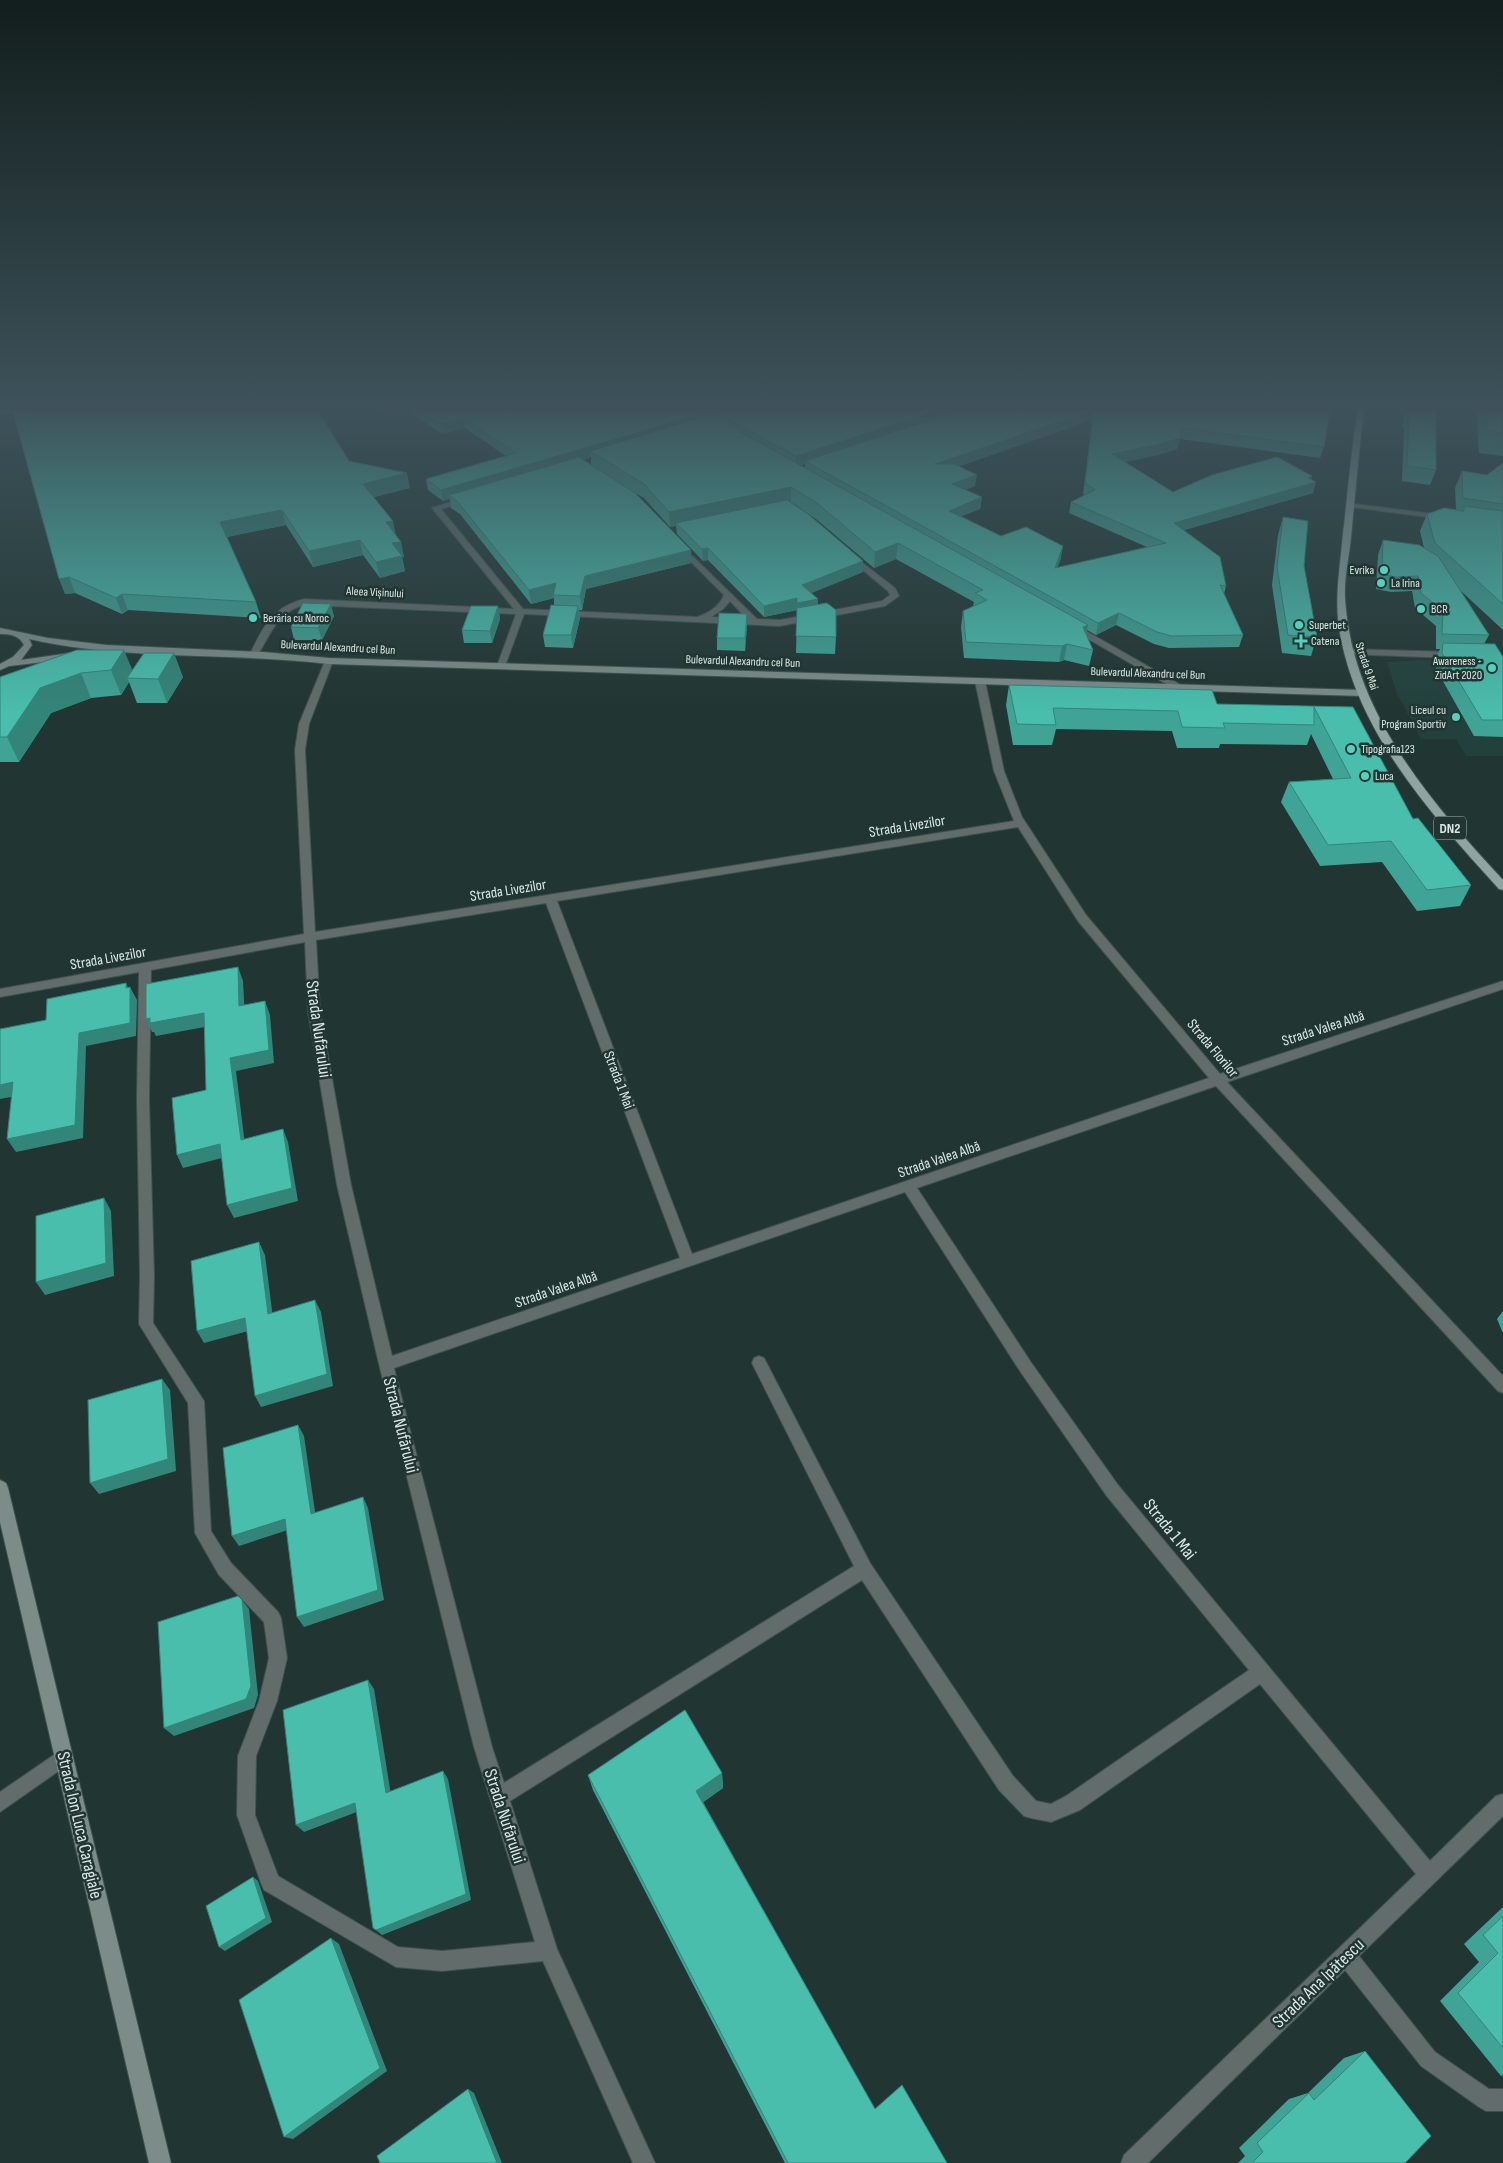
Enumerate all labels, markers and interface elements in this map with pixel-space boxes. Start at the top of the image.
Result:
place label: Evrika [1350,563,1374,578]
marker: Evrika [1378,564,1390,576]
place label: La Irina [1391,576,1420,591]
marker: La Irina [1375,577,1387,589]
street label: Aleea Vișinului [345,583,404,601]
place label: BCR [1431,602,1448,617]
marker: BCR [1415,603,1427,615]
place label: Berăria cu Noroc [263,611,329,626]
marker: Berăria cu Noroc [247,612,259,624]
place label: Superbet [1309,618,1346,633]
marker: Superbet [1293,619,1305,631]
place label: Catena [1311,634,1340,649]
marker: Catena [1295,635,1307,647]
street label: Bulevardul Alexandru cel Bun [280,637,396,658]
street label: Strada 9 Mai [1351,640,1382,692]
street label: Bulevardul Alexandru cel Bun [685,652,801,671]
place label: Awareness - ZidArt 2020 [1432,654,1482,683]
marker: Awareness - ZidArt 2020 [1486,662,1498,674]
street label: Bulevardul Alexandru cel Bun [1090,664,1206,683]
place label: Liceul cu Program Sportiv [1381,703,1446,732]
marker: Liceul cu Program Sportiv [1450,711,1462,723]
place label: Tipografia123 [1361,742,1415,757]
marker: Tipografia123 [1345,743,1357,755]
place label: Luca [1375,769,1394,784]
marker: Luca [1359,770,1371,782]
street label: Strada Livezilor [868,811,947,842]
road number: DN2 [1434,816,1466,840]
street label: Strada Livezilor [469,875,548,906]
street label: Strada Livezilor [69,942,148,975]
street label: Strada Nufărului [301,979,336,1079]
street label: Strada Valea Albă [1279,1006,1367,1051]
street label: Strada Florilor [1183,1015,1243,1082]
street label: Strada 1 Mai [599,1049,638,1112]
street label: Strada Valea Albă [896,1136,983,1182]
street label: Strada Valea Albă [513,1266,600,1312]
street label: Strada Nufărului [378,1375,423,1475]
street label: Strada 1 Mai [1139,1495,1201,1564]
street label: Strada Ion Luca Caragiale [52,1750,107,1901]
street label: Strada Nufărului [479,1766,530,1866]
street label: Strada Ana Ipătescu [1268,1934,1369,2032]

